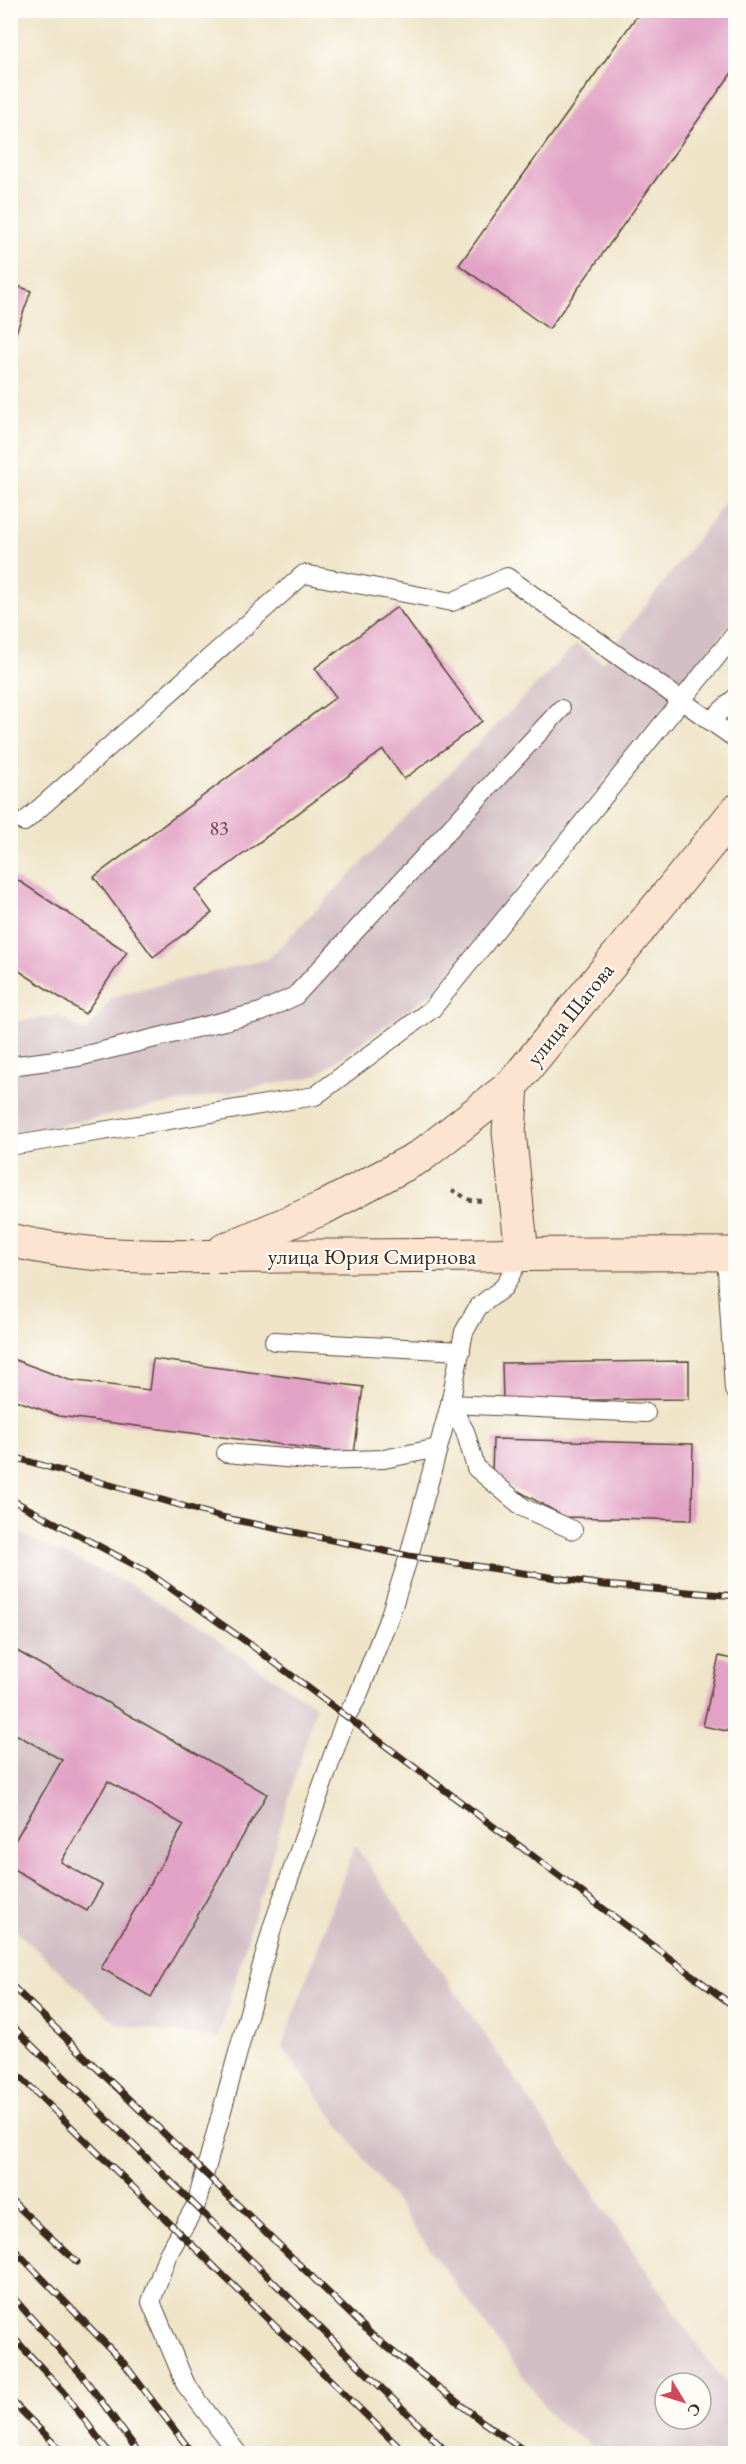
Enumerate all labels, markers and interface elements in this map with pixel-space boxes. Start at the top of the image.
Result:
house number: 83 [209,815,229,841]
street label: улица Шагова [520,956,620,1071]
street label: улица Юрия Смирнова [268,1242,476,1271]
north arrow [653,2371,713,2431]
text: С [683,2399,706,2421]

